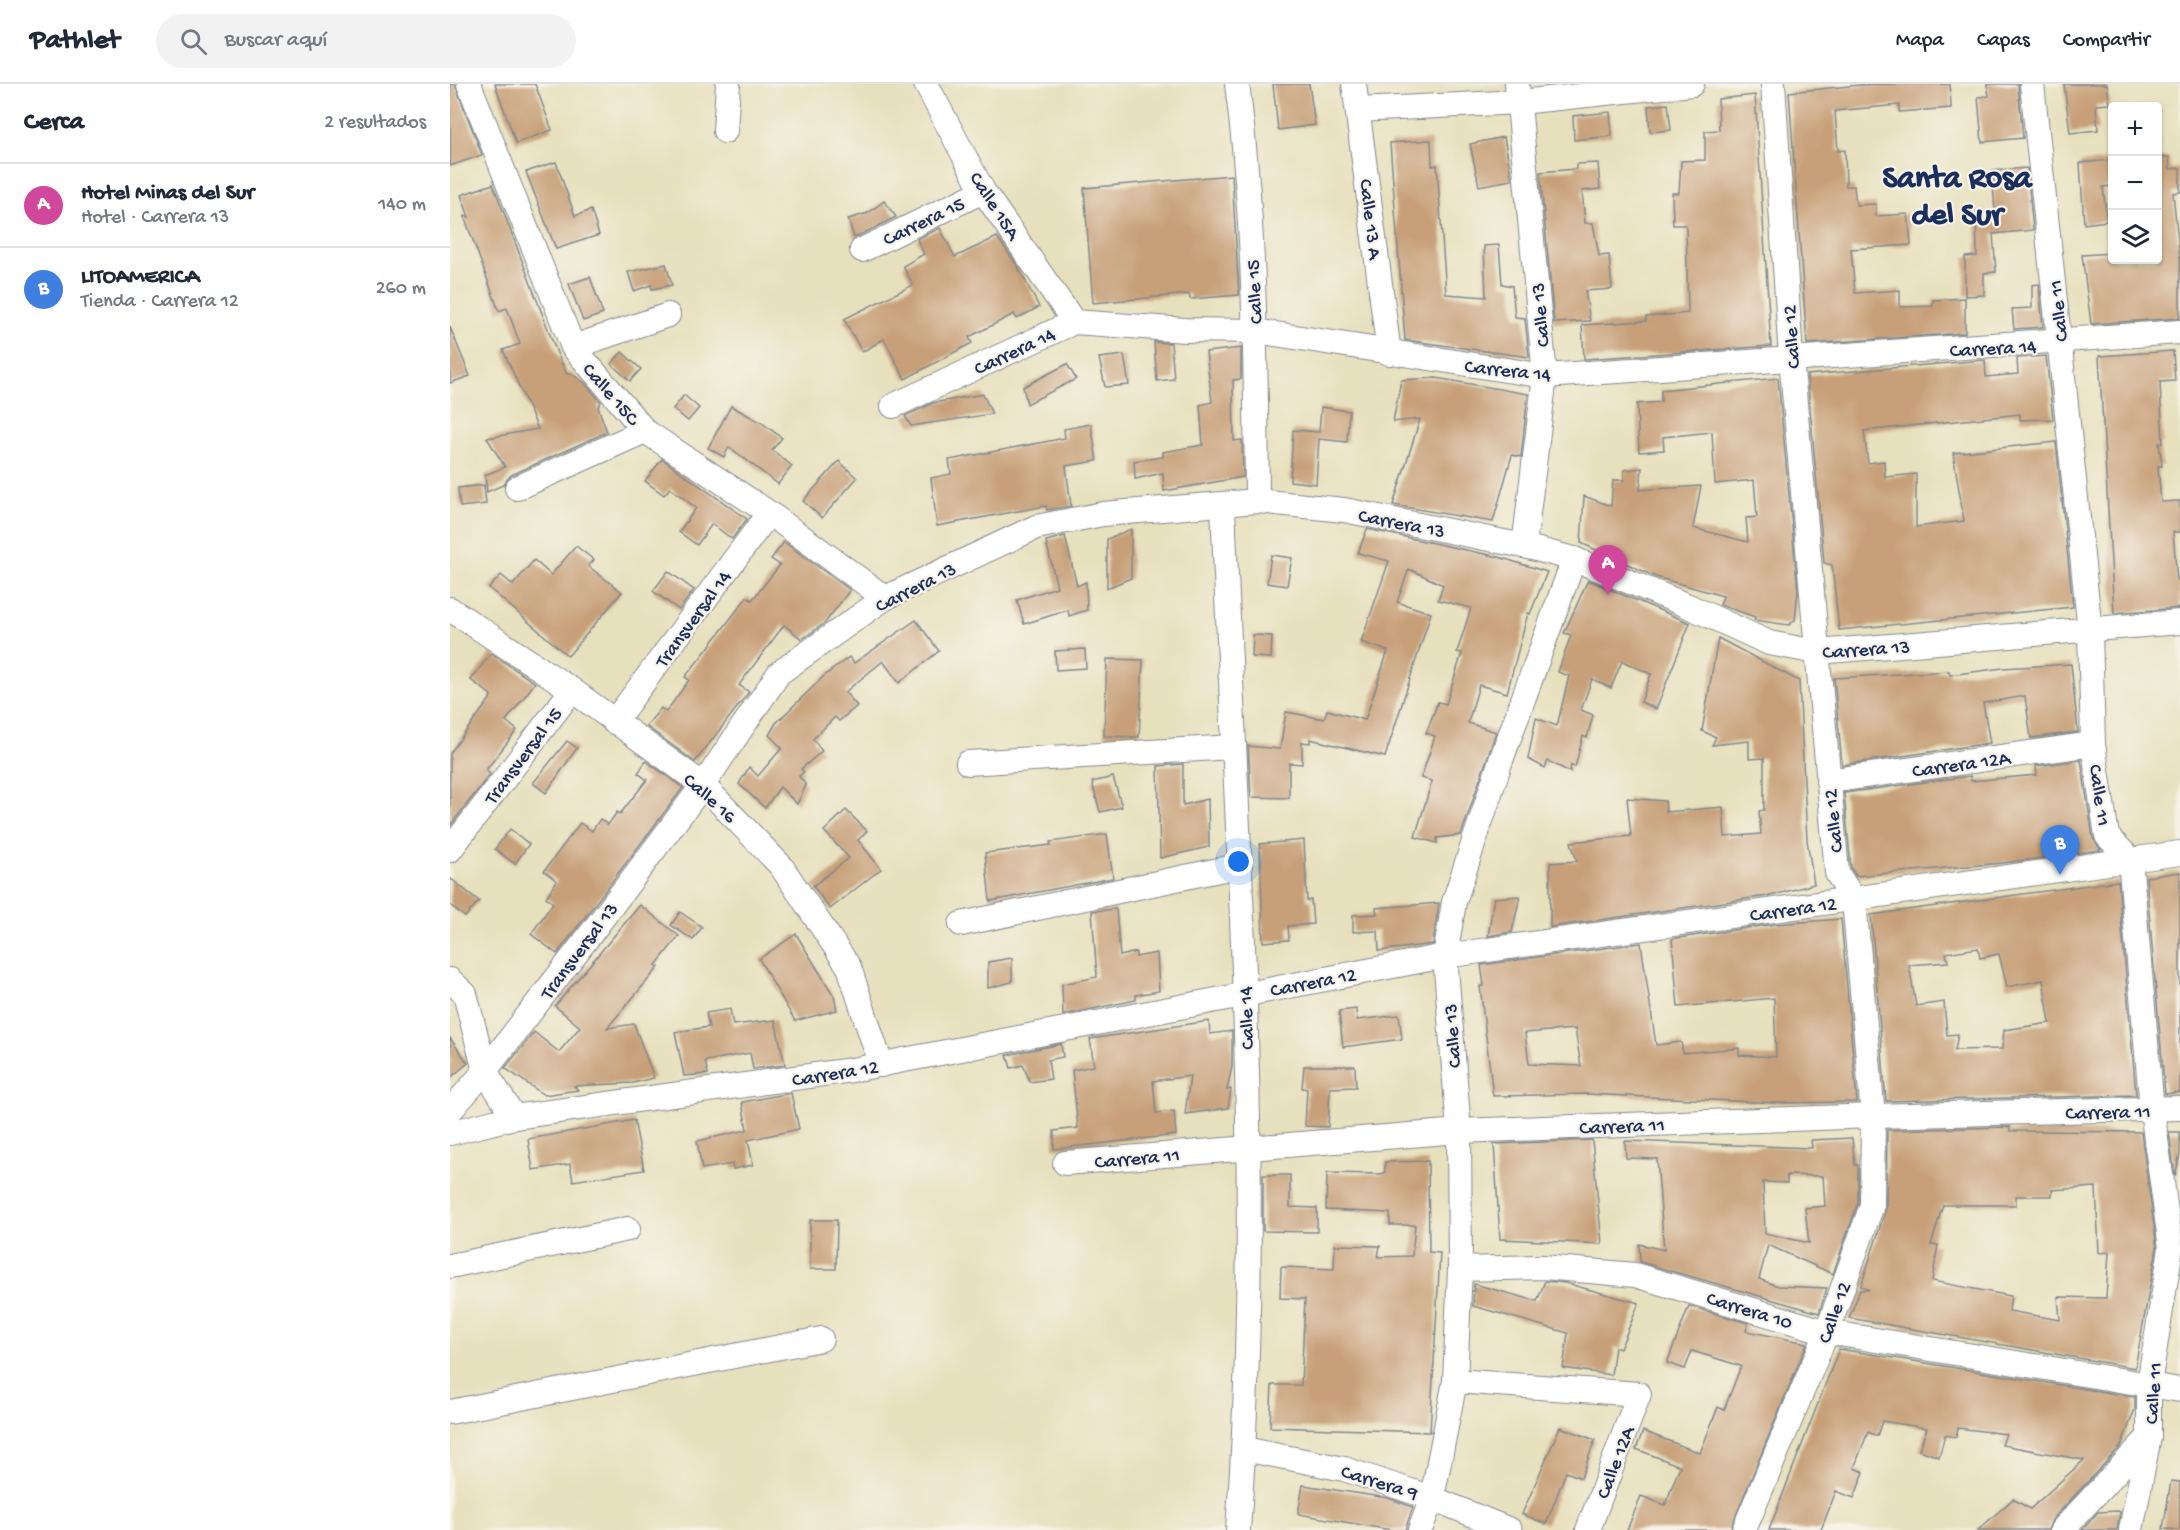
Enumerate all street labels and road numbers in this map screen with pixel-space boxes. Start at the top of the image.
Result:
street label: Calle 15A [963,169,1024,246]
street label: Calle 13 A [1352,178,1385,262]
street label: Carrera 15 [880,194,969,253]
street label: Calle 15 [1243,259,1270,325]
street label: Calle 11 [2046,279,2075,343]
street label: Calle 13 [1528,282,1557,348]
street label: Calle 12 [1780,304,1807,369]
street label: Carrera 14 [971,324,1060,382]
street label: Carrera 14 [1949,337,2038,364]
street label: Carrera 14 [1463,357,1553,389]
street label: Calle 15C [576,359,643,432]
street label: Carrera 13 [1356,506,1447,545]
street label: Carrera 13 [872,559,961,619]
street label: Transversal 14 [651,567,738,674]
street label: Carrera 13 [1822,637,1911,666]
street label: Transversal 15 [480,704,569,811]
street label: Carrera 12A [1911,748,2013,785]
street label: Calle 11 [2082,763,2113,828]
street label: Calle 16 [677,770,741,830]
street label: Calle 12 [1821,788,1850,854]
street label: Carrera 12 [1749,894,1838,929]
street label: Transversal 13 [536,899,625,1006]
street label: Carrera 12 [1269,965,1359,1004]
street label: Calle 14 [1236,985,1261,1050]
street label: Calle 13 [1441,1003,1468,1069]
street label: Carrera 12 [791,1057,881,1094]
street label: Carrera 11 [2065,1102,2151,1127]
street label: Carrera 11 [1579,1116,1665,1141]
street label: Carrera 11 [1094,1145,1181,1176]
street label: Calle 12 [1815,1279,1858,1347]
street label: Carrera 10 [1703,1288,1795,1336]
street label: Calle 11 [2142,1362,2169,1425]
street label: Calle 12A [1593,1423,1642,1503]
street label: Carrera 9 [1338,1462,1420,1507]

